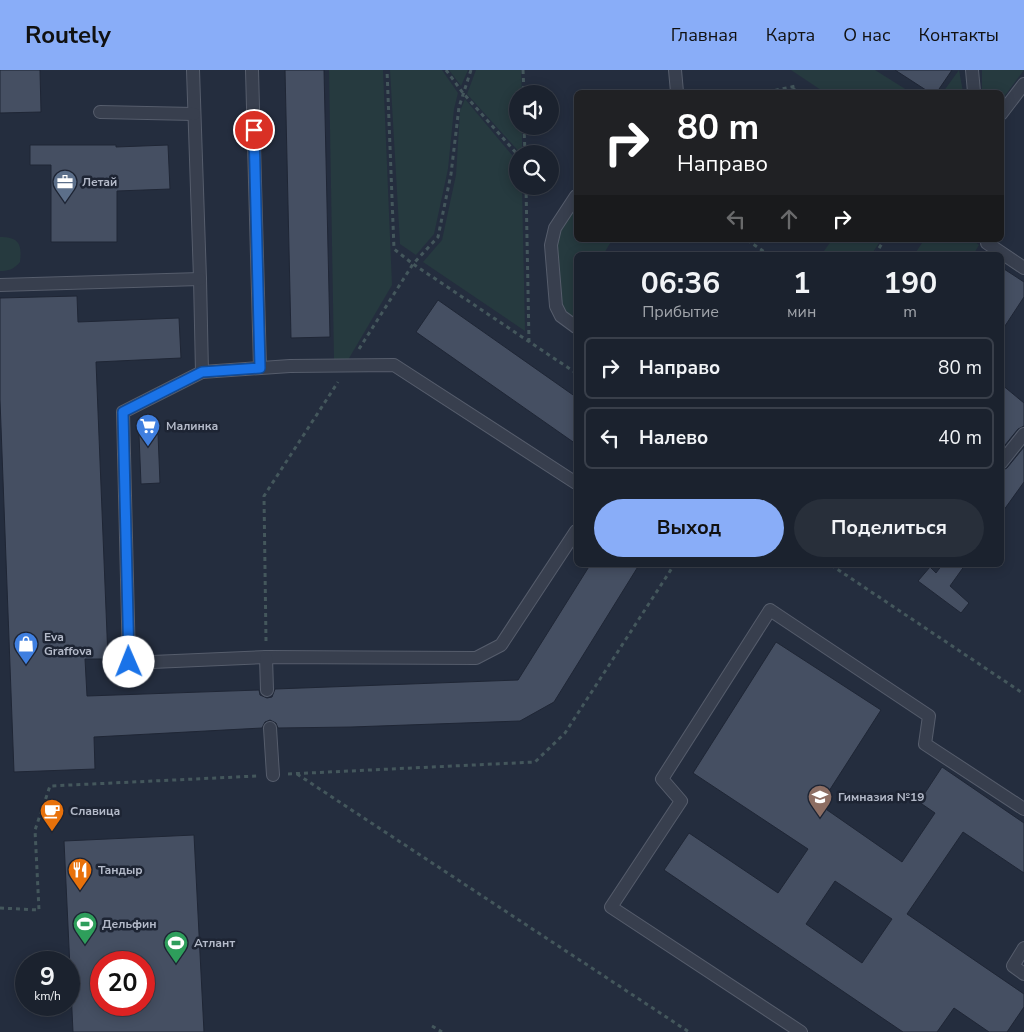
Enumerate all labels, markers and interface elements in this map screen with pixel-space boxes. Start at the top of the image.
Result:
text: Routely [25,19,111,51]
text: Главная [671,23,738,47]
text: Карта [766,23,815,47]
text: О нас [843,23,891,47]
text: Контакты [919,23,999,47]
map controls [509,85,559,195]
button: sound [509,85,559,135]
text: 80 m [677,104,759,151]
pin [233,109,275,151]
icon: right [594,110,659,175]
icon: arrive [240,116,268,144]
button: search [509,145,559,195]
text: Направо [677,149,768,179]
office icon: Летай [52,169,78,203]
place label: Летай [82,174,117,190]
icon: left [722,205,750,233]
icon: ahead [775,205,803,233]
icon: right [828,205,856,233]
text: 06:36 [641,263,720,304]
text: 1 [793,263,811,304]
text: 190 [883,263,937,304]
text: Прибытие [642,301,719,323]
text: мин [787,301,816,323]
text: m [903,301,917,323]
icon: right [596,354,624,382]
text: Направо [639,355,720,381]
text: 80 m [938,355,982,381]
supermarket icon: Малинка [135,413,161,447]
place label: Малинка [166,418,218,434]
icon: left [596,424,624,452]
text: Налево [639,425,708,451]
text: 40 m [938,425,982,451]
button: Выход [594,499,784,557]
button: Поделиться [794,499,984,557]
place label: Eva Graffova [44,629,92,659]
shop icon: Eva Graffova [13,631,39,665]
position arrow [102,635,154,687]
school or university icon: Гимназия №19 [807,784,833,818]
place label: Гимназия №19 [838,789,924,805]
cafe icon: Славица [39,798,65,832]
place label: Славица [70,803,120,819]
restaurant icon: Тандыр [67,857,93,891]
place label: Тандыр [98,862,143,878]
sports icon: Дельфин [72,911,98,945]
place label: Дельфин [102,916,157,932]
sports icon: Атлант [163,930,189,964]
place label: Атлант [194,935,235,951]
speed limit sign: 20 [90,951,155,1016]
text: 9 [40,960,55,994]
text: km/h [34,988,61,1004]

